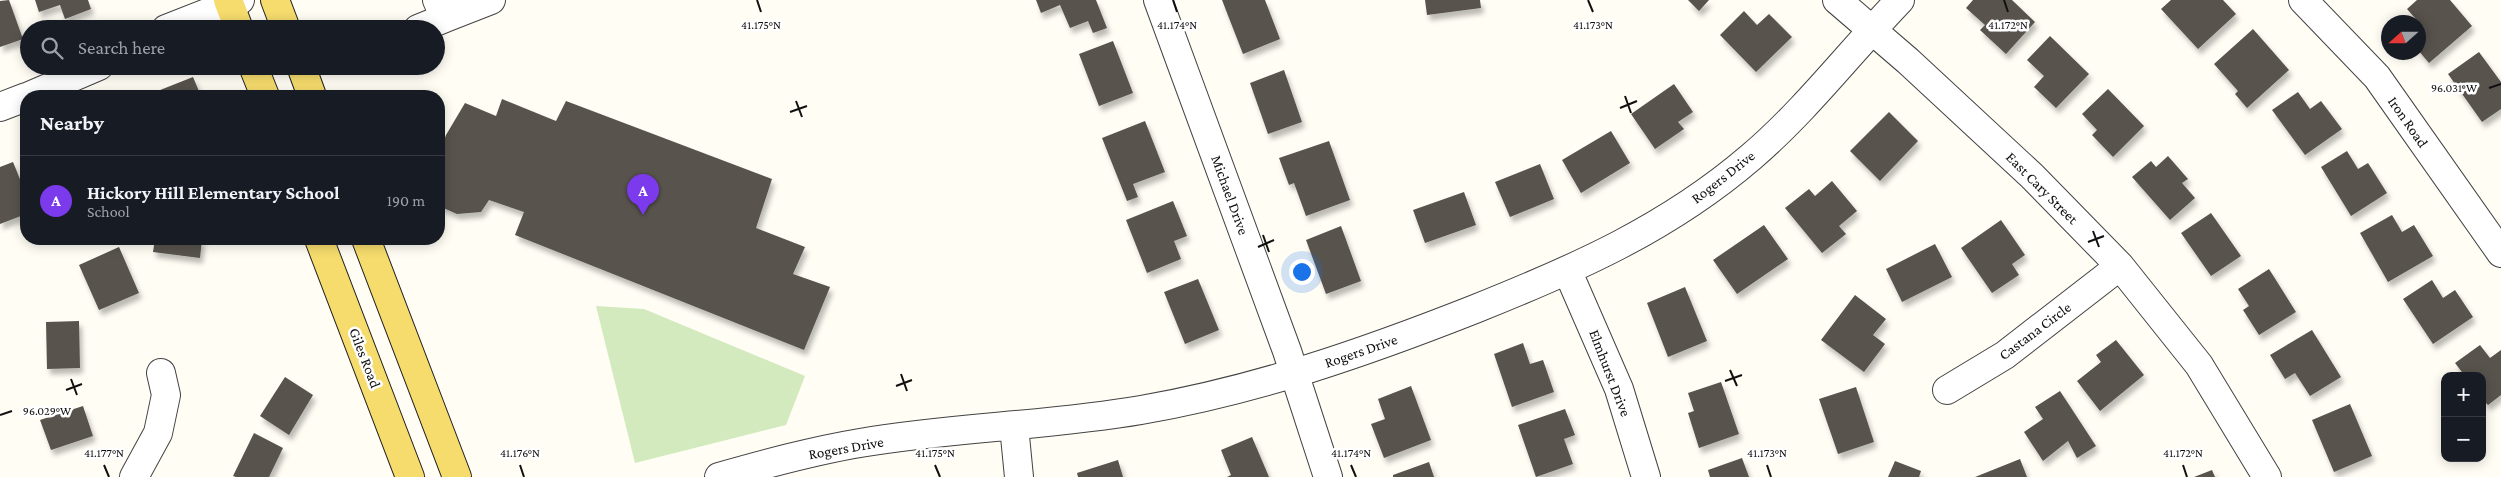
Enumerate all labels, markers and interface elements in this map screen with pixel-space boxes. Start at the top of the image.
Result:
north arrow [2381,15,2426,60]
text: 41.175°N [741,18,781,32]
text: 41.174°N [1157,18,1197,32]
text: 41.173°N [1573,18,1613,32]
text: 41.172°N [1988,18,2028,32]
search box [20,20,445,75]
icon: search [38,34,66,62]
text: Search here [78,37,165,58]
text: 96.031°W [2431,81,2477,95]
street label: Iron Road [2385,94,2431,151]
text: Nearby [40,111,104,135]
street label: Rogers Drive [1688,147,1759,207]
street label: East Cary Street [2002,149,2082,229]
street label: Michael Drive [1208,153,1252,237]
pin: A [627,174,659,215]
text: Hickory Hill Elementary School [87,182,340,203]
text: A [51,192,61,209]
text: 190 m [387,192,425,209]
text: School [87,203,130,220]
your location [1289,259,1315,285]
street label: Castana Circle [1996,299,2074,363]
street label: Giles Road [346,326,384,390]
street label: Elmhurst Drive [1586,327,1634,419]
street label: Rogers Drive [1323,331,1400,372]
map controls [2441,372,2486,462]
button: + [2441,372,2486,417]
text: 96.029°W [23,404,71,418]
button: − [2441,417,2486,462]
street label: Rogers Drive [807,433,885,463]
text: 41.177°N [84,446,124,460]
text: 41.176°N [500,446,540,460]
text: 41.175°N [915,446,955,460]
text: 41.174°N [1331,446,1371,460]
text: 41.173°N [1747,446,1787,460]
text: 41.172°N [2163,446,2203,460]

